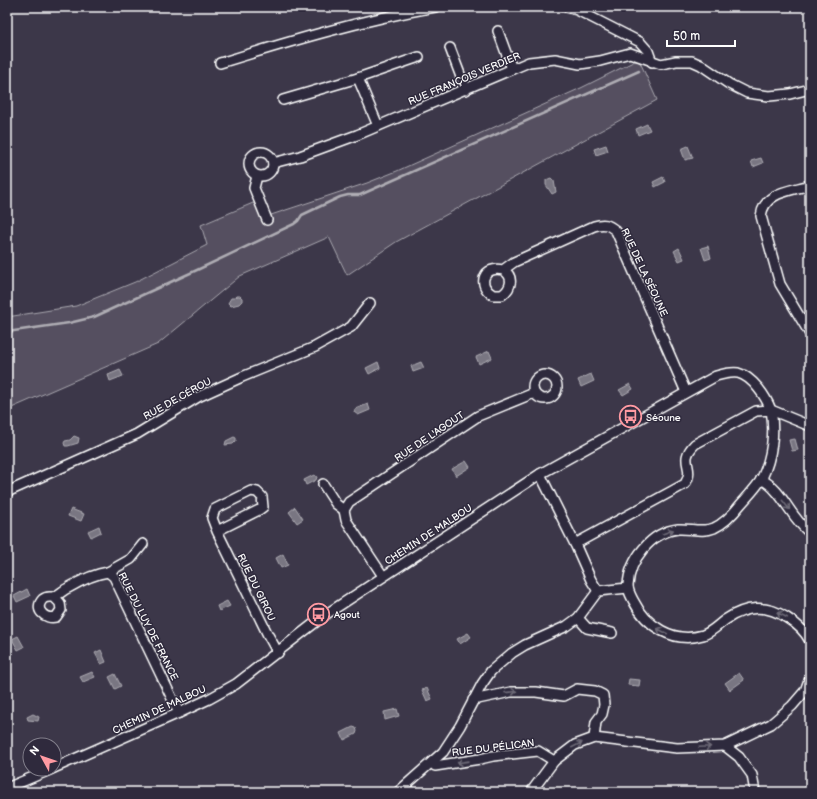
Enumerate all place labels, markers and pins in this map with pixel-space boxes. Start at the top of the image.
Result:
bus stop icon: Séoune [617,404,643,430]
place label: Séoune [646,412,681,424]
bus stop icon: Agout [306,601,332,627]
place label: Agout [334,609,360,621]

